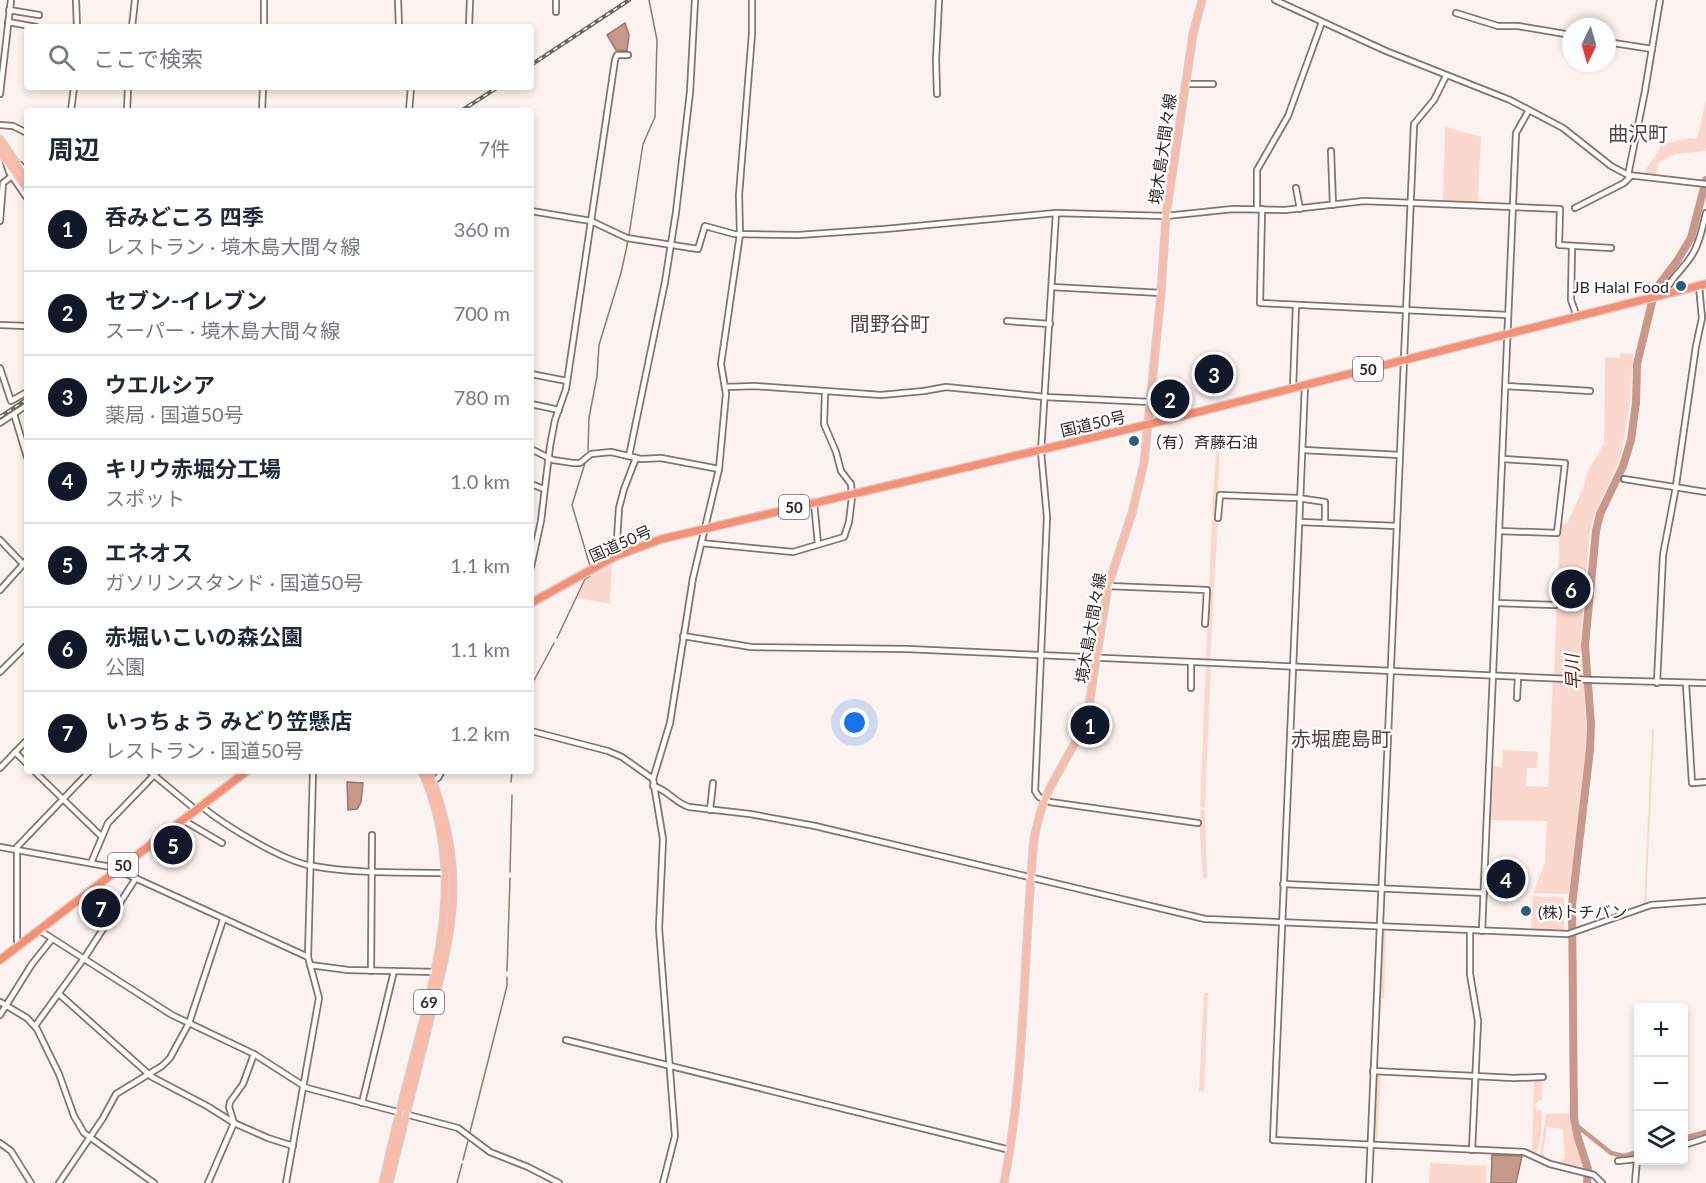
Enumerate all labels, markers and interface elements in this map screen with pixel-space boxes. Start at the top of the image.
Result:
north arrow [1562,18,1616,72]
search box [24,24,534,90]
icon: search [45,41,78,74]
text: ここで検索 [93,45,203,72]
street label: 境木島大間々線 [1145,92,1179,206]
district label: 曲沢町 [1608,121,1668,145]
text: 周辺 [48,133,100,165]
text: 7件 [478,136,510,160]
text: 呑みどころ 四季 [105,203,264,230]
text: 1 [62,217,73,241]
text: 360 m [454,217,510,241]
text: レストラン · 境木島大間々線 [105,234,360,258]
place label: JB Halal Food [1573,277,1669,296]
marker: JB Halal Food [1674,279,1688,293]
text: セブン-イレブン [105,287,267,314]
text: 2 [62,301,73,325]
text: 700 m [454,301,510,325]
district label: 間野谷町 [850,311,930,335]
text: スーパー · 境木島大間々線 [105,318,340,342]
pin: 3 [1194,352,1234,397]
road number: 50 [1353,357,1383,381]
text: ウエルシア [105,371,215,398]
pin: 2 [1150,376,1190,422]
text: 3 [62,385,73,409]
text: 780 m [454,385,510,409]
text: 薬局 · 国道50号 [105,402,244,426]
street label: 国道50号 [1058,406,1128,440]
place label: （有）斉藤石油 [1146,432,1258,451]
marker: （有）斉藤石油 [1127,434,1141,448]
text: キリウ赤堀分工場 [105,455,281,482]
text: 4 [62,469,73,493]
text: 1.0 km [450,469,510,493]
text: スポット [105,486,185,510]
road number: 50 [779,495,809,519]
street label: 国道50号 [586,521,654,565]
text: エネオス [105,539,193,566]
text: 5 [62,553,73,577]
text: 1.1 km [450,553,510,577]
pin: 6 [1552,566,1590,612]
text: ガソリンスタンド · 国道50号 [105,570,363,594]
street label: 境木島大間々線 [1071,571,1109,685]
text: 赤堀いこいの森公園 [105,623,303,650]
text: 6 [62,637,73,661]
text: 1.1 km [450,637,510,661]
water label: 早川 [1560,651,1584,691]
text: 公園 [105,654,145,678]
pin: 1 [1070,702,1110,748]
text: いっちょう みどり笠懸店 [105,707,352,734]
your location [840,708,869,737]
text: 7 [62,721,73,745]
text: 1.2 km [450,721,510,745]
district label: 赤堀鹿島町 [1291,726,1391,750]
text: レストラン · 国道50号 [105,738,304,762]
pin: 5 [154,822,192,868]
road number: 50 [108,853,138,877]
pin: 4 [1486,856,1526,902]
pin: 7 [82,886,120,930]
place label: (株)トチバン [1538,902,1627,921]
marker: (株)トチバン [1519,904,1533,918]
road number: 69 [414,990,444,1014]
map controls [1634,1003,1688,1165]
button: + [1634,1003,1688,1057]
button: − [1634,1057,1688,1111]
button: layers [1634,1111,1688,1165]

